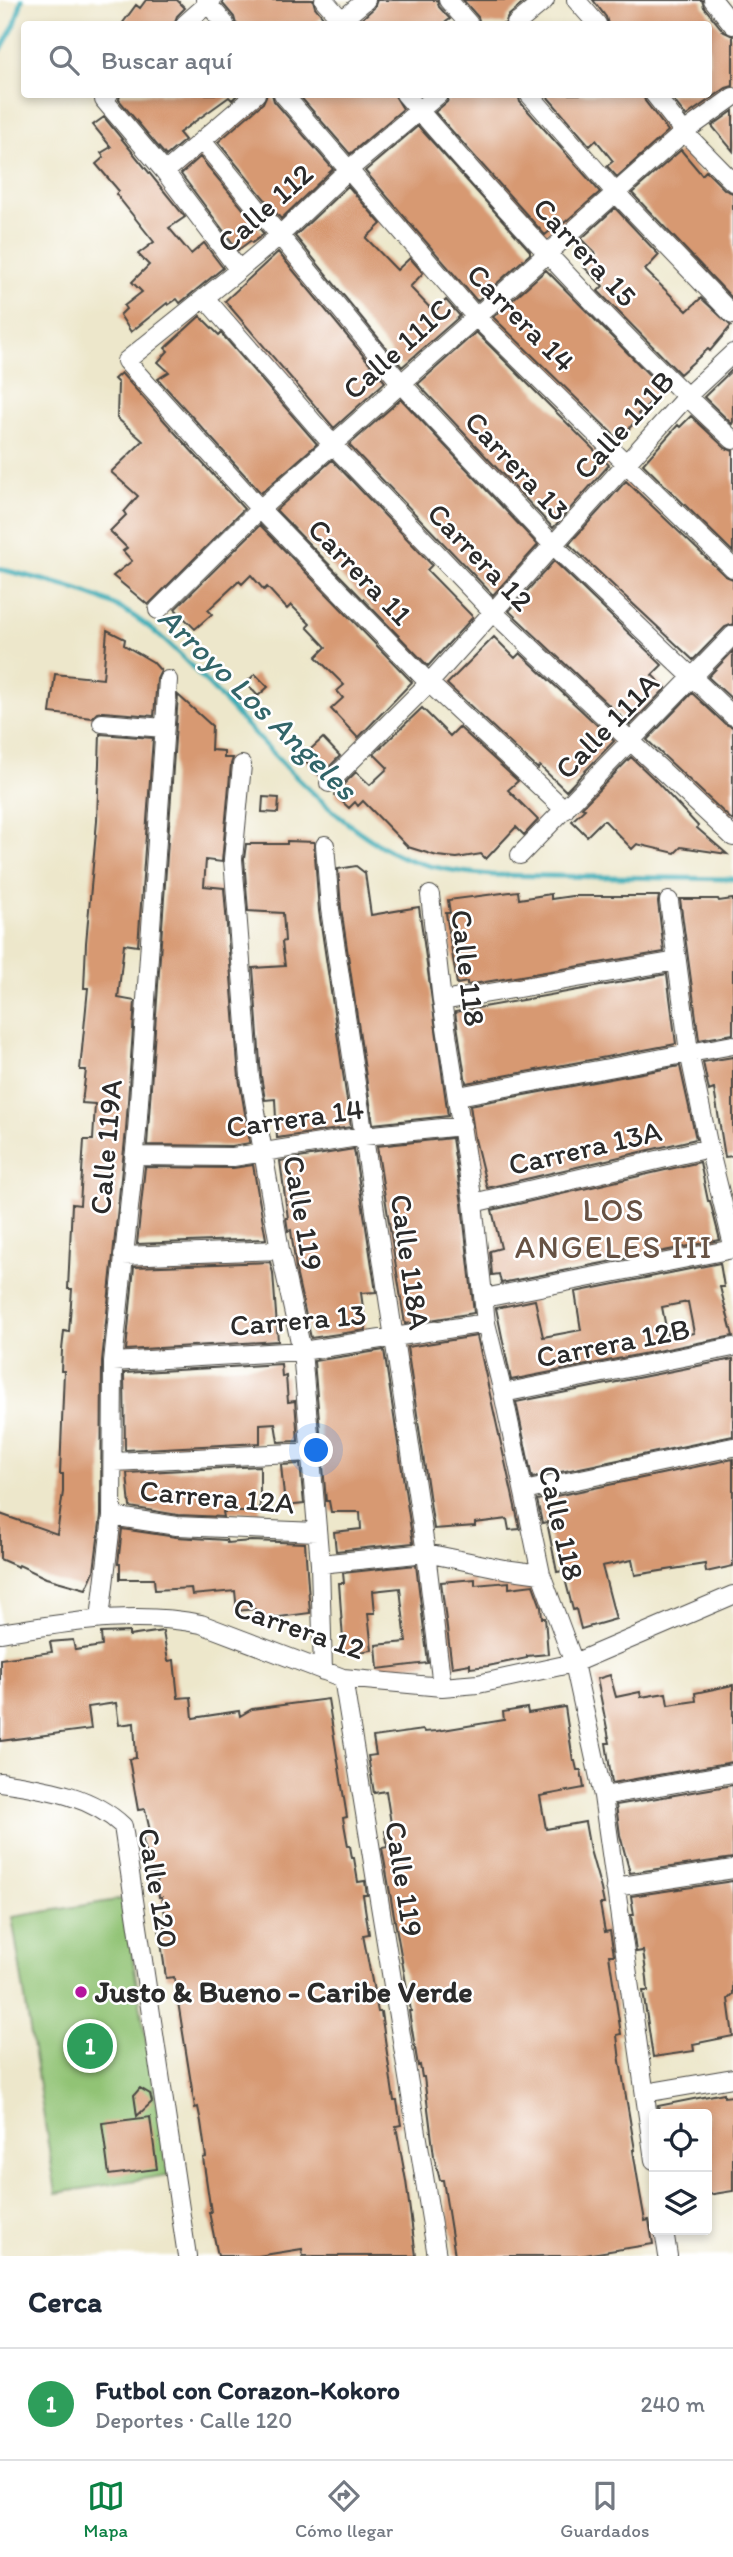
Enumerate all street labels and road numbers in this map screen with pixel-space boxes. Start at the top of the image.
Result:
street label: Calle 112 [209,155,320,260]
street label: Carrera 15 [525,189,645,314]
street label: Carrera 14 [459,256,583,380]
street label: Calle 111C [335,290,459,407]
street label: Calle 111B [565,362,682,487]
street label: Carrera 13 [457,403,578,528]
street label: Carrera 12 [420,495,541,619]
street label: Carrera 11 [300,510,420,633]
street label: Calle 111A [547,665,666,787]
street label: Calle 118 [443,908,494,1028]
street label: Calle 119A [81,1078,130,1216]
street label: Carrera 14 [224,1090,366,1145]
street label: Carrera 13A [505,1112,665,1183]
street label: Calle 119 [275,1152,332,1273]
street label: Calle 118A [383,1192,438,1332]
street label: Carrera 13 [228,1295,368,1344]
street label: Carrera 12B [533,1309,693,1376]
street label: Calle 118 [530,1462,593,1584]
street label: Carrera 12A [138,1471,296,1522]
street label: Carrera 12 [229,1588,370,1667]
street label: Calle 119 [377,1819,432,1939]
street label: Calle 120 [130,1825,187,1951]

